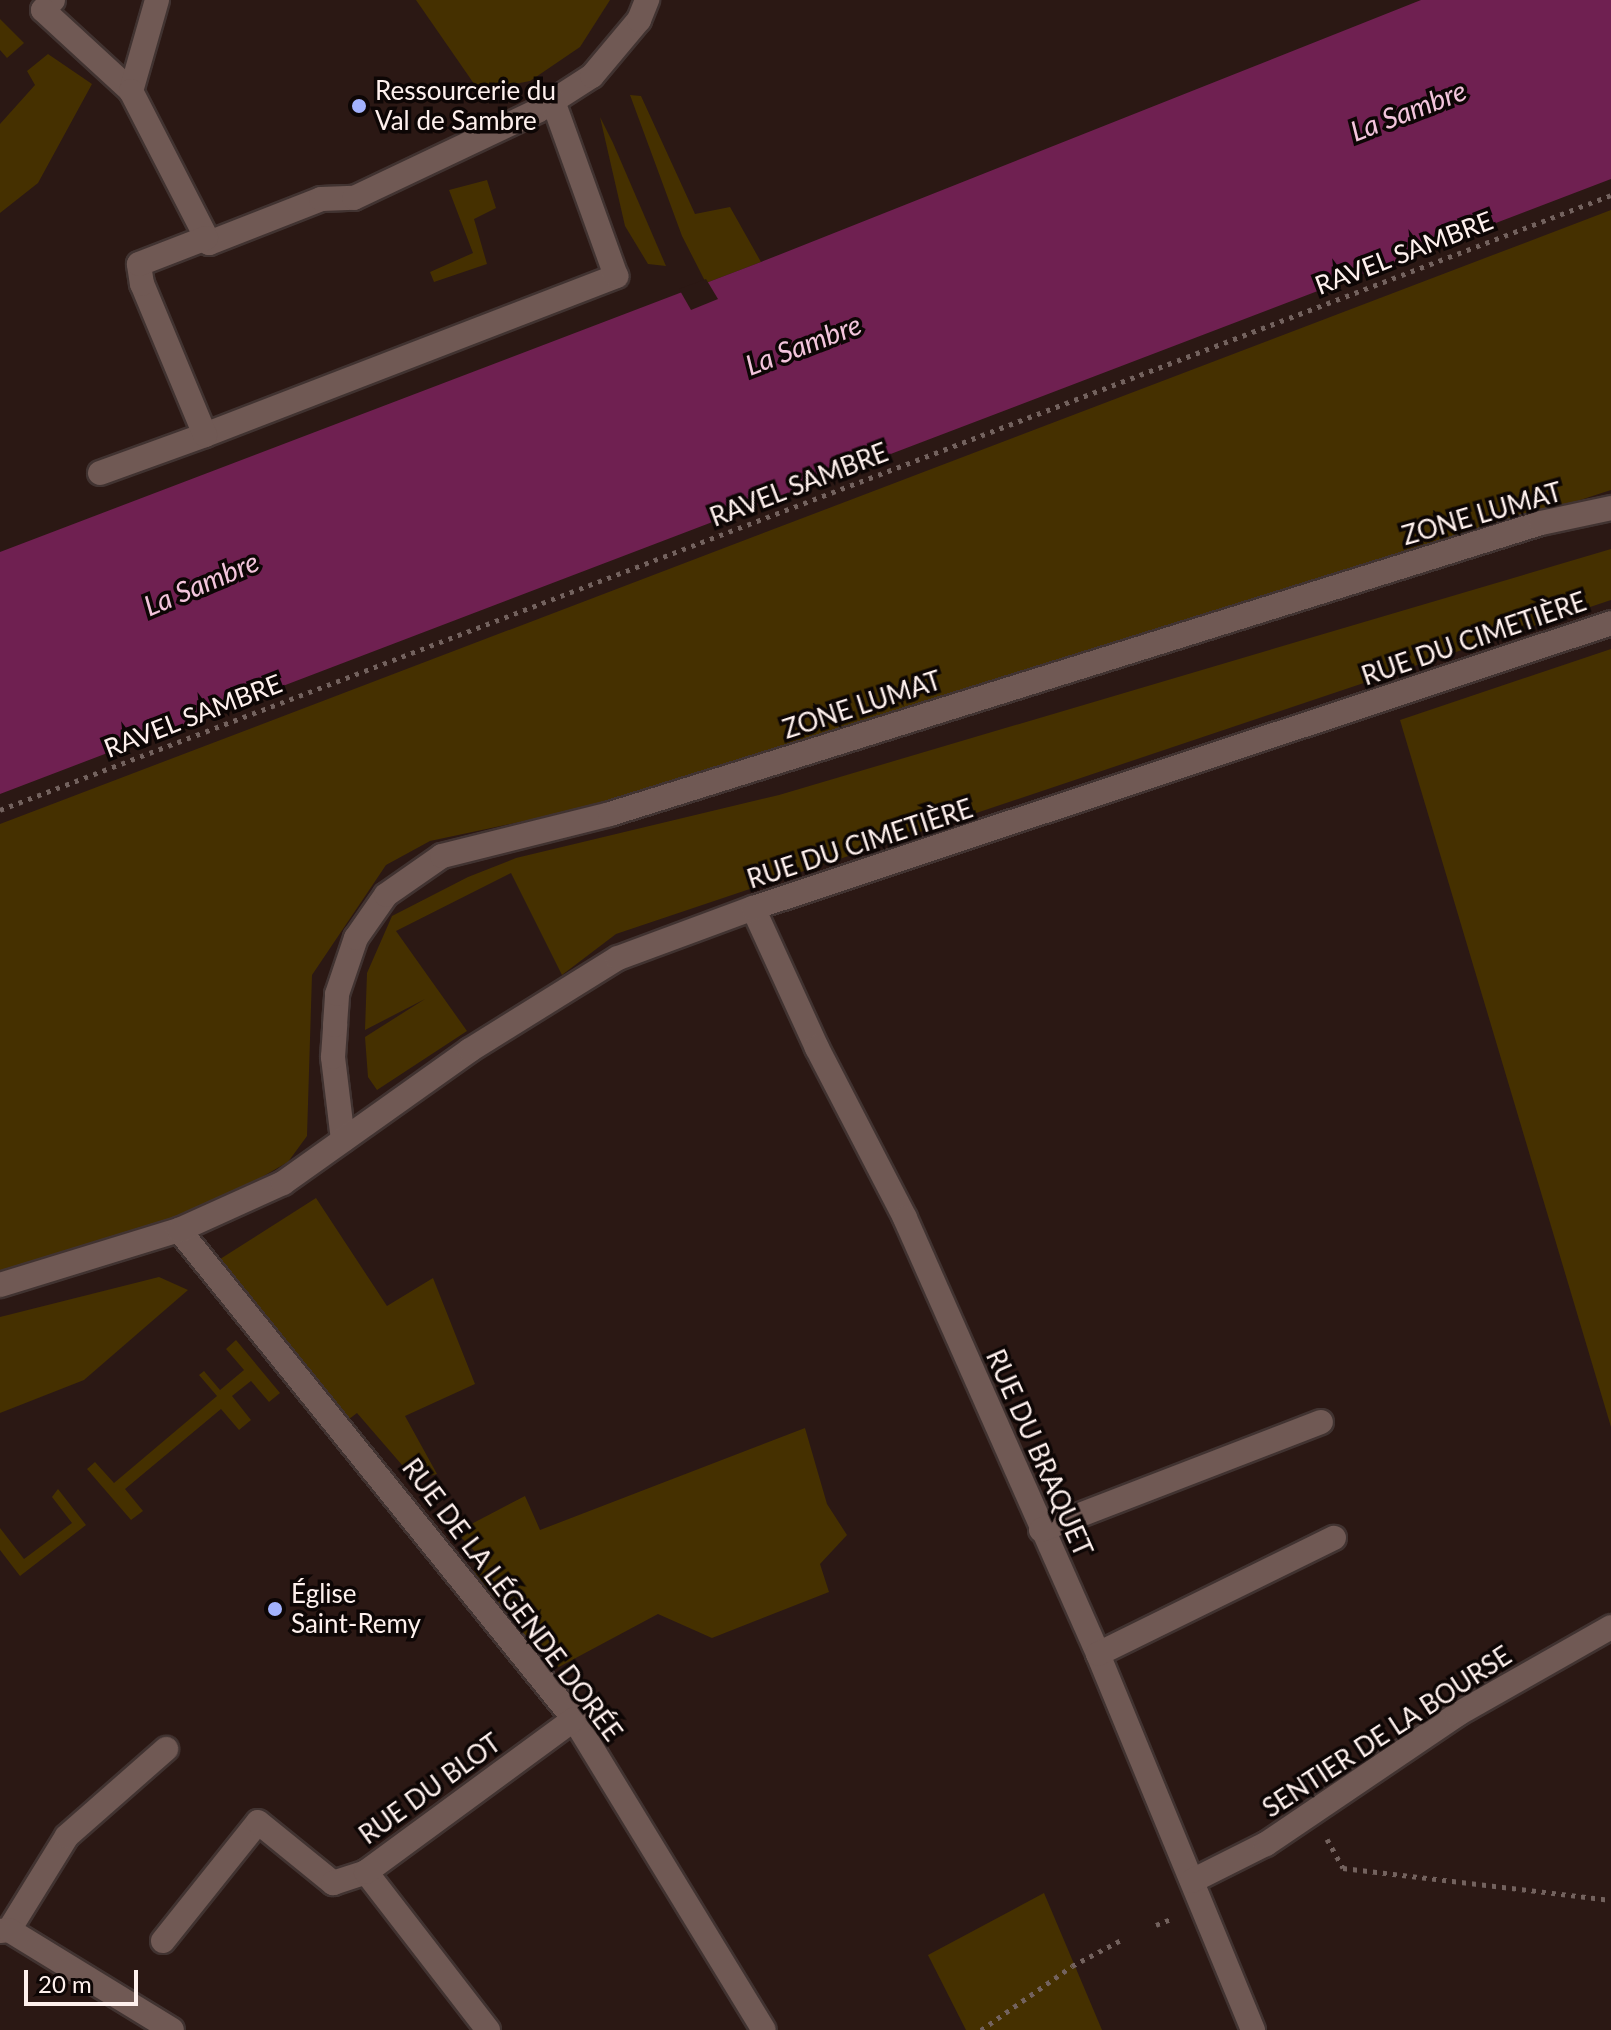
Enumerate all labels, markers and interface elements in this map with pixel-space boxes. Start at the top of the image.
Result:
water label: La Sambre [1345,73,1471,147]
place label: Ressourcerie du Val de Sambre [375,75,556,136]
marker: Ressourcerie du Val de Sambre [350,97,368,115]
street label: RAVEL SAMBRE [1310,205,1498,301]
water label: La Sambre [740,307,866,381]
street label: RAVEL SAMBRE [705,437,893,533]
street label: ZONE LUMAT [1399,476,1565,552]
water label: La Sambre [139,544,263,622]
street label: RUE DU CIMETIÈRE [1358,586,1590,692]
street label: ZONE LUMAT [779,665,945,745]
street label: RAVEL SAMBRE [99,668,287,764]
street label: RUE DU CIMETIÈRE [743,793,977,895]
street label: RUE DU BRAQUET [979,1345,1099,1561]
street label: RUE DE LA LÉGENDE DORÉE [395,1452,629,1748]
place label: Église Saint-Remy [291,1578,421,1640]
marker: Église Saint-Remy [266,1600,284,1618]
street label: SENTIER DE LA BOURSE [1257,1640,1517,1824]
street label: RUE DU BLOT [353,1727,507,1851]
scale bar [28,1954,142,2004]
text: 20 m [38,1969,92,1998]

